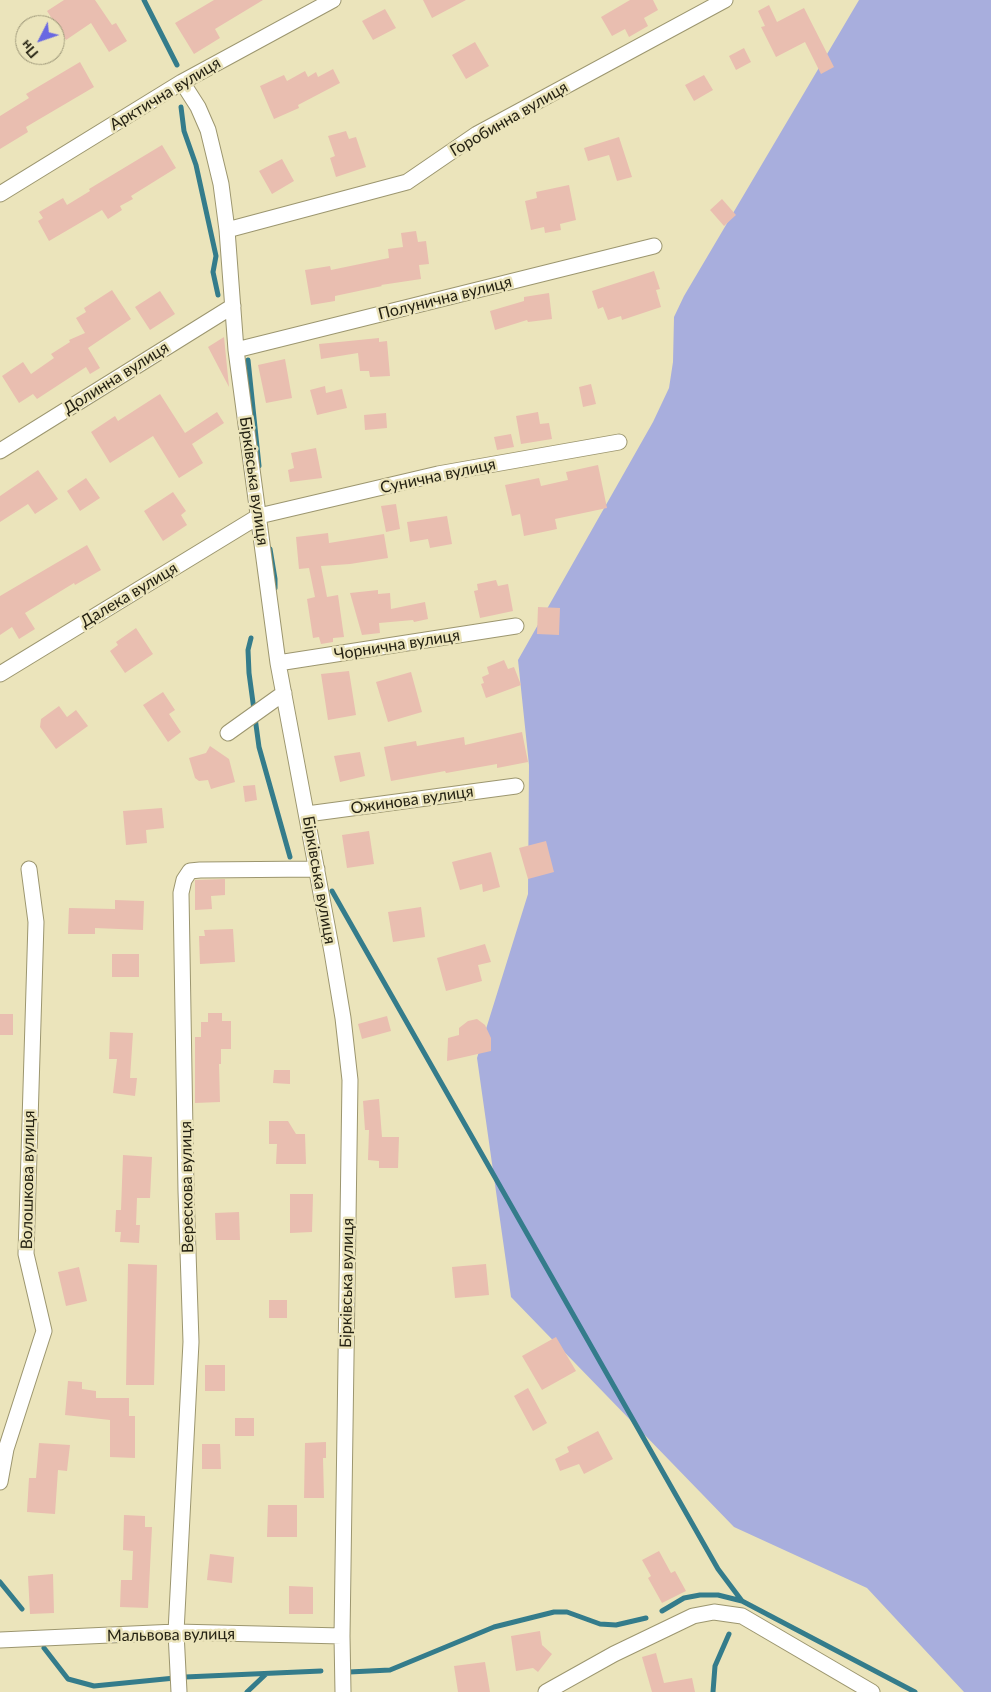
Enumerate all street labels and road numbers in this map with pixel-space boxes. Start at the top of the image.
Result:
street label: Арктична вулиця [106,53,224,135]
street label: Горобинна вулиця [447,77,571,161]
street label: Полунична вулиця [376,272,514,324]
street label: Долинна вулиця [60,338,172,418]
street label: Бірківська вулиця [235,415,273,547]
street label: Сунична вулиця [379,454,497,498]
street label: Далека вулиця [77,558,181,632]
street label: Чорнична вулиця [333,626,461,664]
street label: Ожинова вулиця [349,782,475,818]
street label: Бірківська вулиця [298,814,340,946]
street label: Волошкова вулиця [17,1110,39,1250]
street label: Верескова вулиця [176,1121,198,1253]
street label: Бірківська вулиця [336,1218,358,1348]
street label: Мальвова вулиця [107,1624,235,1646]

